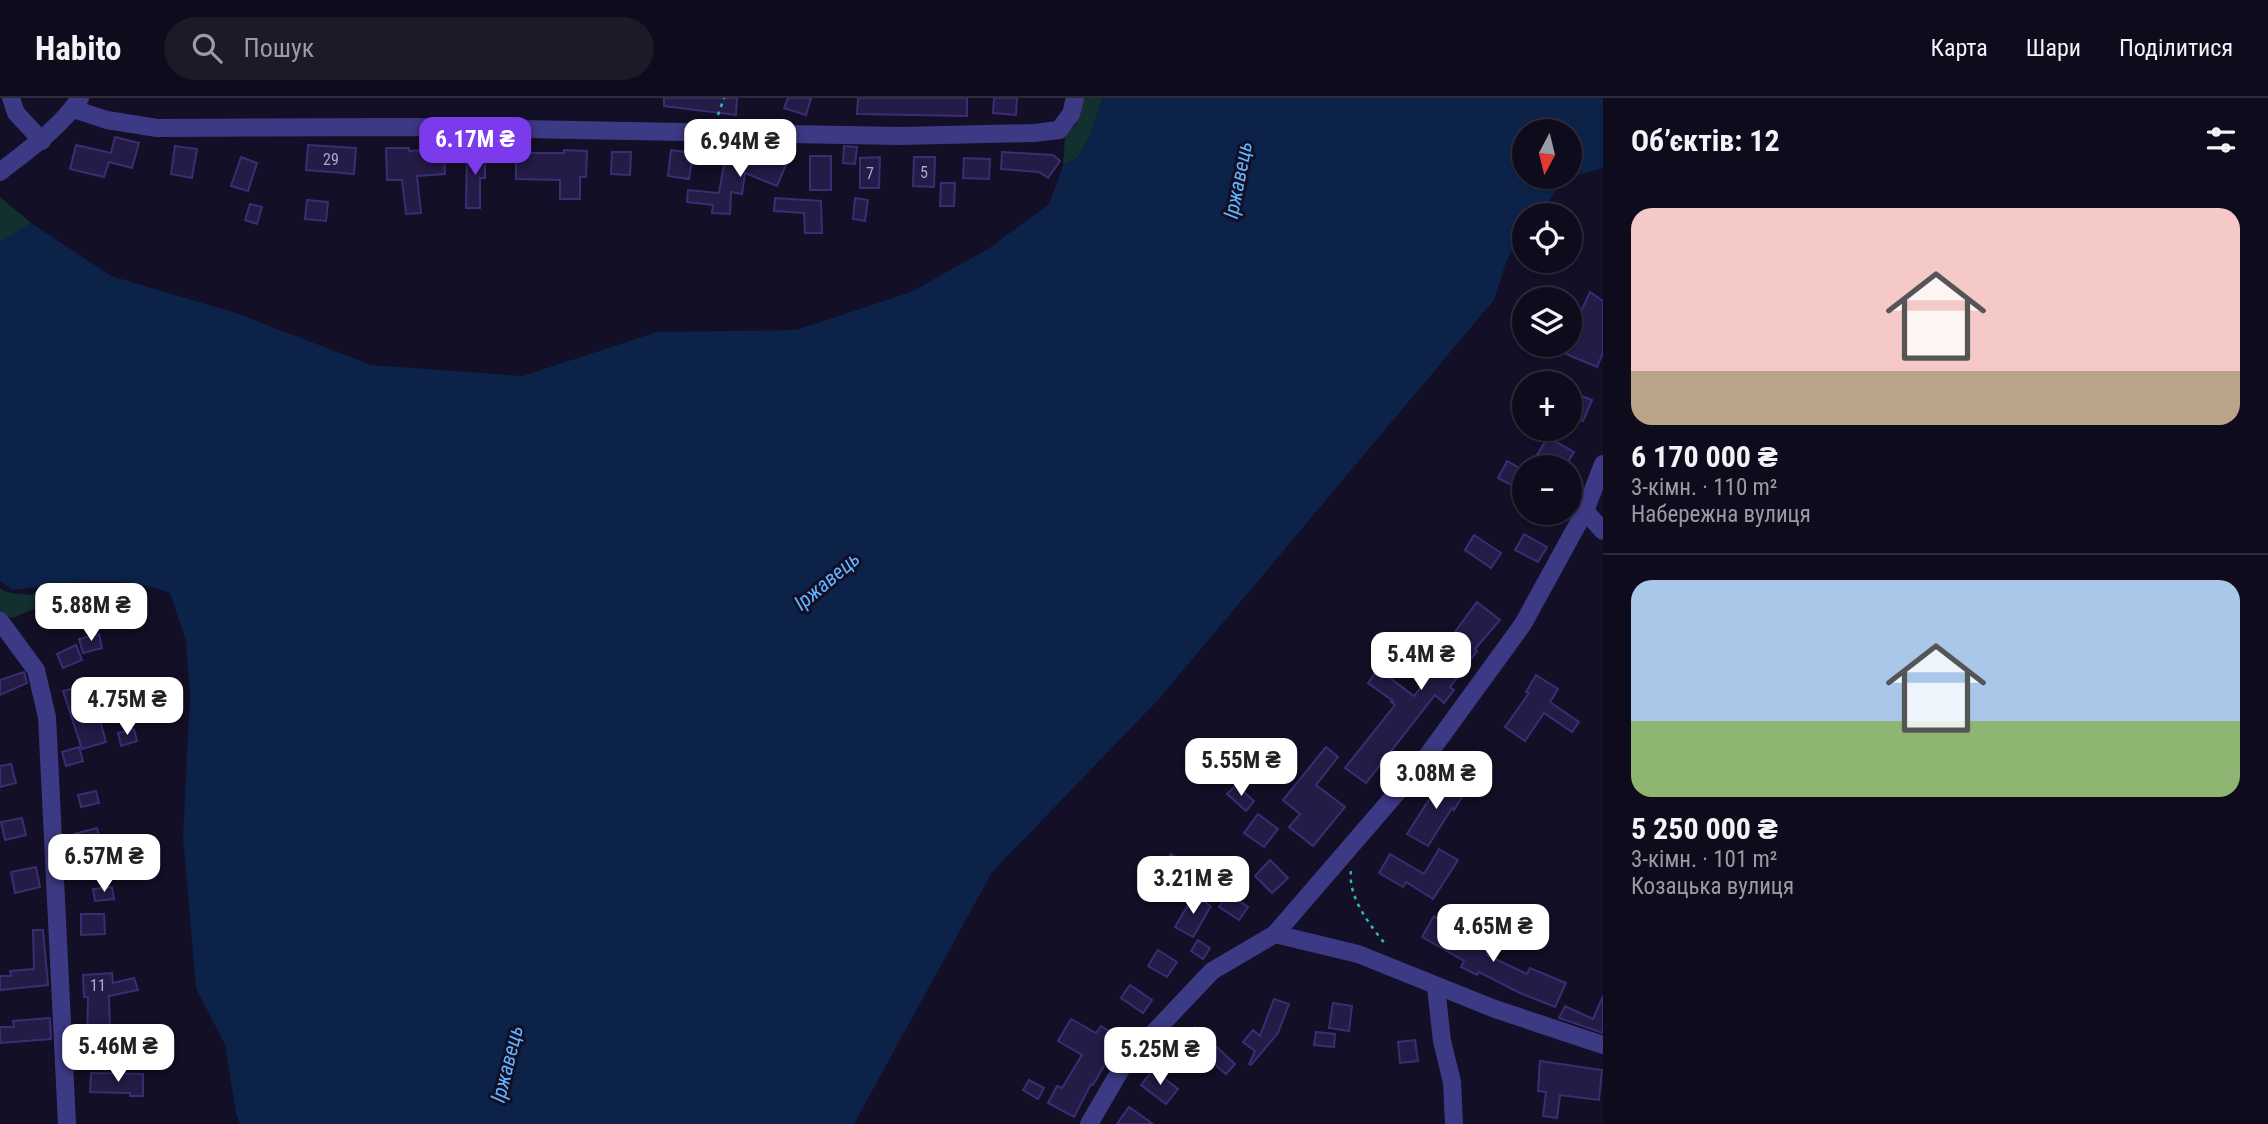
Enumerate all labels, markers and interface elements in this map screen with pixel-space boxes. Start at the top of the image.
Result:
search box [164,17,654,80]
text: Habito [35,29,122,68]
icon: search [188,29,226,67]
text: Пошук [244,33,314,63]
text: Карта [1930,34,1988,62]
text: Шари [2026,34,2081,62]
text: Поділитися [2119,34,2233,62]
pin: 6.17M ₴ [410,118,540,177]
north arrow [1512,119,1582,189]
map controls [1512,119,1582,525]
pin: 6.94M ₴ [675,120,805,179]
icon: filters [2202,121,2240,159]
text: Об’єктів: 12 [1631,123,1780,158]
text: 6.17M ₴ [435,126,515,153]
text: 6.94M ₴ [700,128,780,155]
water label: Іржавець [1219,139,1257,221]
house number: 29 [323,150,339,169]
house number: 5 [920,163,928,182]
house number: 7 [866,164,874,183]
button: locate [1512,203,1582,273]
icon: home [1873,253,1999,379]
button: layers [1512,287,1582,357]
button: + [1512,371,1582,441]
text: 6 170 000 ₴ [1631,439,1778,474]
button: − [1512,455,1582,525]
text: 3-кімн. · 110 m² [1631,474,1777,501]
text: Набережна вулиця [1631,501,1811,528]
water label: Іржавець [789,547,865,615]
pin: 5.88M ₴ [26,584,156,643]
text: 5.88M ₴ [51,592,131,619]
icon: home [1873,625,1999,751]
pin: 5.4M ₴ [1364,632,1478,692]
text: 5.4M ₴ [1387,641,1455,668]
pin: 4.75M ₴ [62,678,192,737]
text: 4.75M ₴ [87,686,167,713]
pin: 5.55M ₴ [1176,738,1306,798]
text: 5.55M ₴ [1201,747,1281,774]
pin: 3.08M ₴ [1371,752,1501,811]
text: 3.08M ₴ [1396,760,1476,787]
text: 5 250 000 ₴ [1631,811,1778,846]
pin: 6.57M ₴ [39,834,169,894]
text: 6.57M ₴ [64,843,144,870]
text: 3-кімн. · 101 m² [1631,846,1777,873]
pin: 3.21M ₴ [1128,856,1258,916]
text: 3.21M ₴ [1153,865,1233,892]
text: Козацька вулиця [1631,873,1794,900]
pin: 4.65M ₴ [1428,904,1558,964]
text: 4.65M ₴ [1453,913,1533,940]
house number: 11 [90,976,106,995]
water label: Іржавець [486,1023,528,1105]
pin: 5.46M ₴ [53,1024,183,1084]
pin: 5.25M ₴ [1095,1028,1225,1087]
text: 5.46M ₴ [78,1033,158,1060]
text: 5.25M ₴ [1120,1036,1200,1063]

